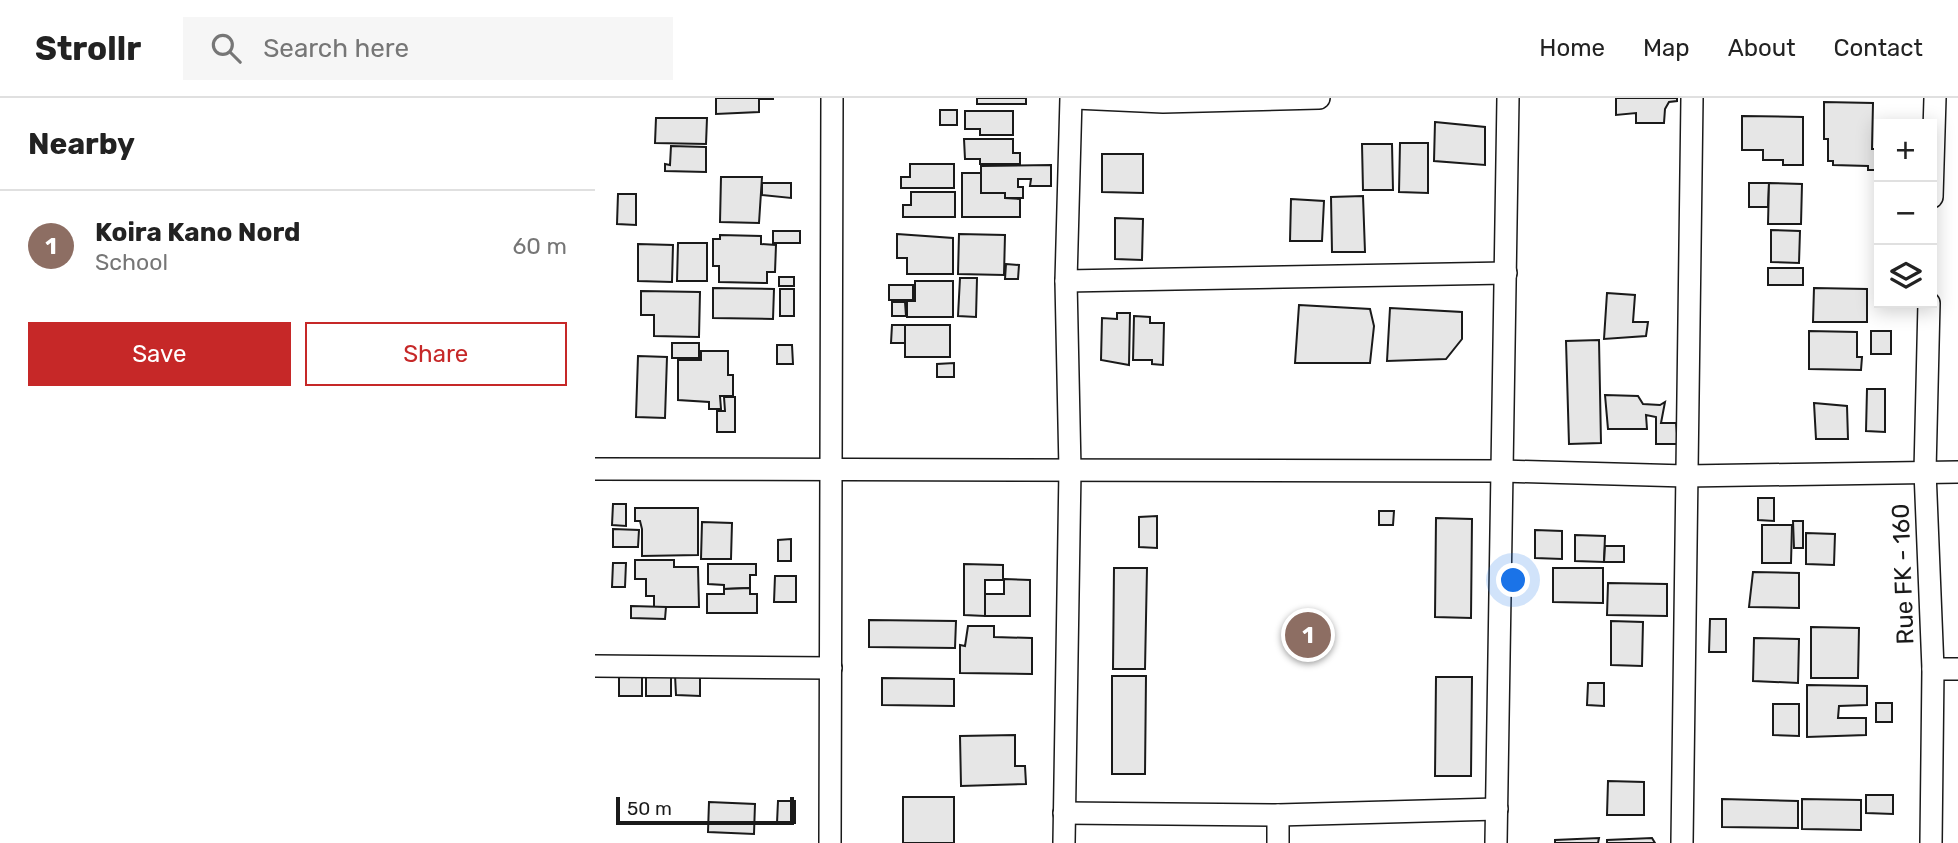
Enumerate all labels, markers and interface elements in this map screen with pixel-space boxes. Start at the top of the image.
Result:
search box [183,17,673,80]
text: Strollr [35,29,141,68]
icon: search [207,29,245,67]
text: Search here [263,33,409,64]
text: Home [1539,34,1605,62]
text: Map [1643,34,1690,62]
text: About [1728,34,1796,62]
text: Contact [1834,34,1923,62]
map controls [1874,119,1937,308]
button: + [1874,119,1937,182]
text: Nearby [28,126,135,162]
button: − [1874,182,1937,245]
text: Koira Kano Nord [95,217,300,248]
text: 1 [45,232,57,260]
text: 60 m [512,232,567,260]
button: layers [1874,245,1937,308]
text: School [95,248,168,276]
button: Save [28,322,291,386]
button: Share [305,322,567,386]
street label: Rue FK - 160 [1887,503,1919,645]
your location [1496,563,1530,597]
pin: 1 [1285,609,1331,661]
scale bar [616,794,795,826]
text: 50 m [627,797,672,820]

